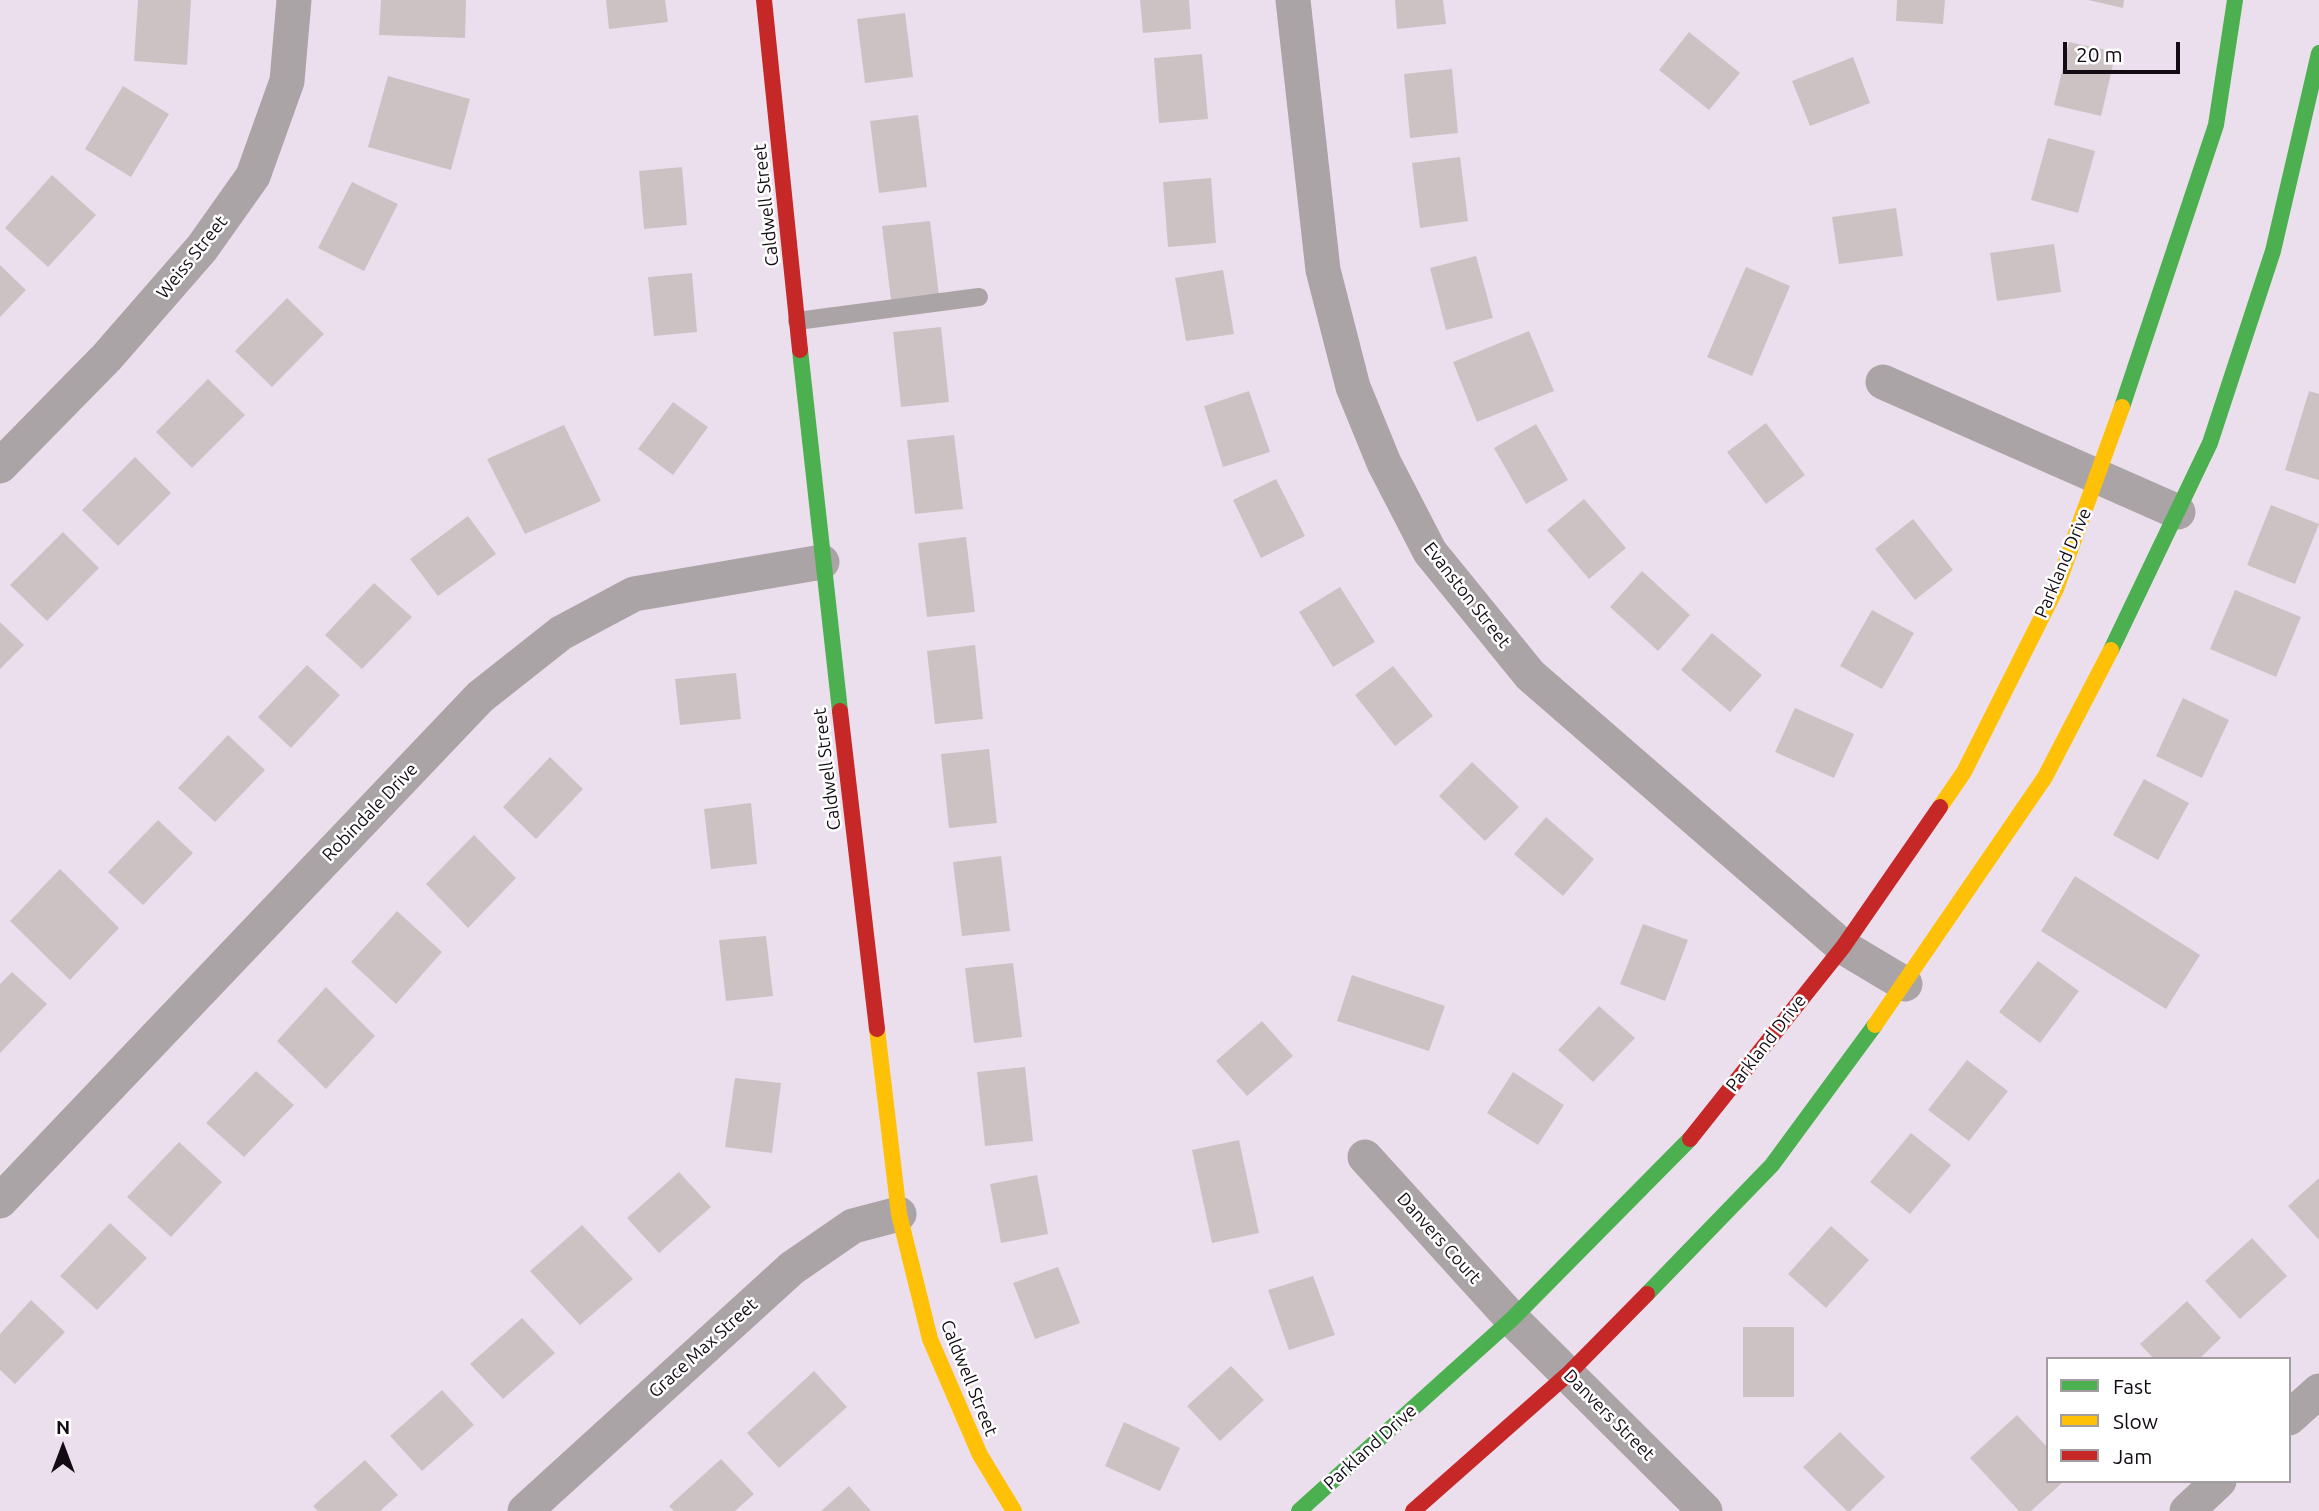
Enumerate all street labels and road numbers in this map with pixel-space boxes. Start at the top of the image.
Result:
street label: Caldwell Street [749,143,783,267]
street label: Weiss Street [152,211,232,303]
street label: Parkland Drive [2030,505,2096,621]
street label: Evanston Street [1419,538,1515,652]
street label: Caldwell Street [809,707,845,831]
street label: Robindale Drive [318,758,422,866]
street label: Parkland Drive [1721,990,1811,1096]
street label: Danvers Court [1392,1188,1486,1288]
street label: Grace Max Street [644,1294,762,1402]
street label: Caldwell Street [936,1317,1002,1439]
street label: Danvers Street [1559,1365,1659,1465]
street label: Parkland Drive [1319,1400,1421,1494]

